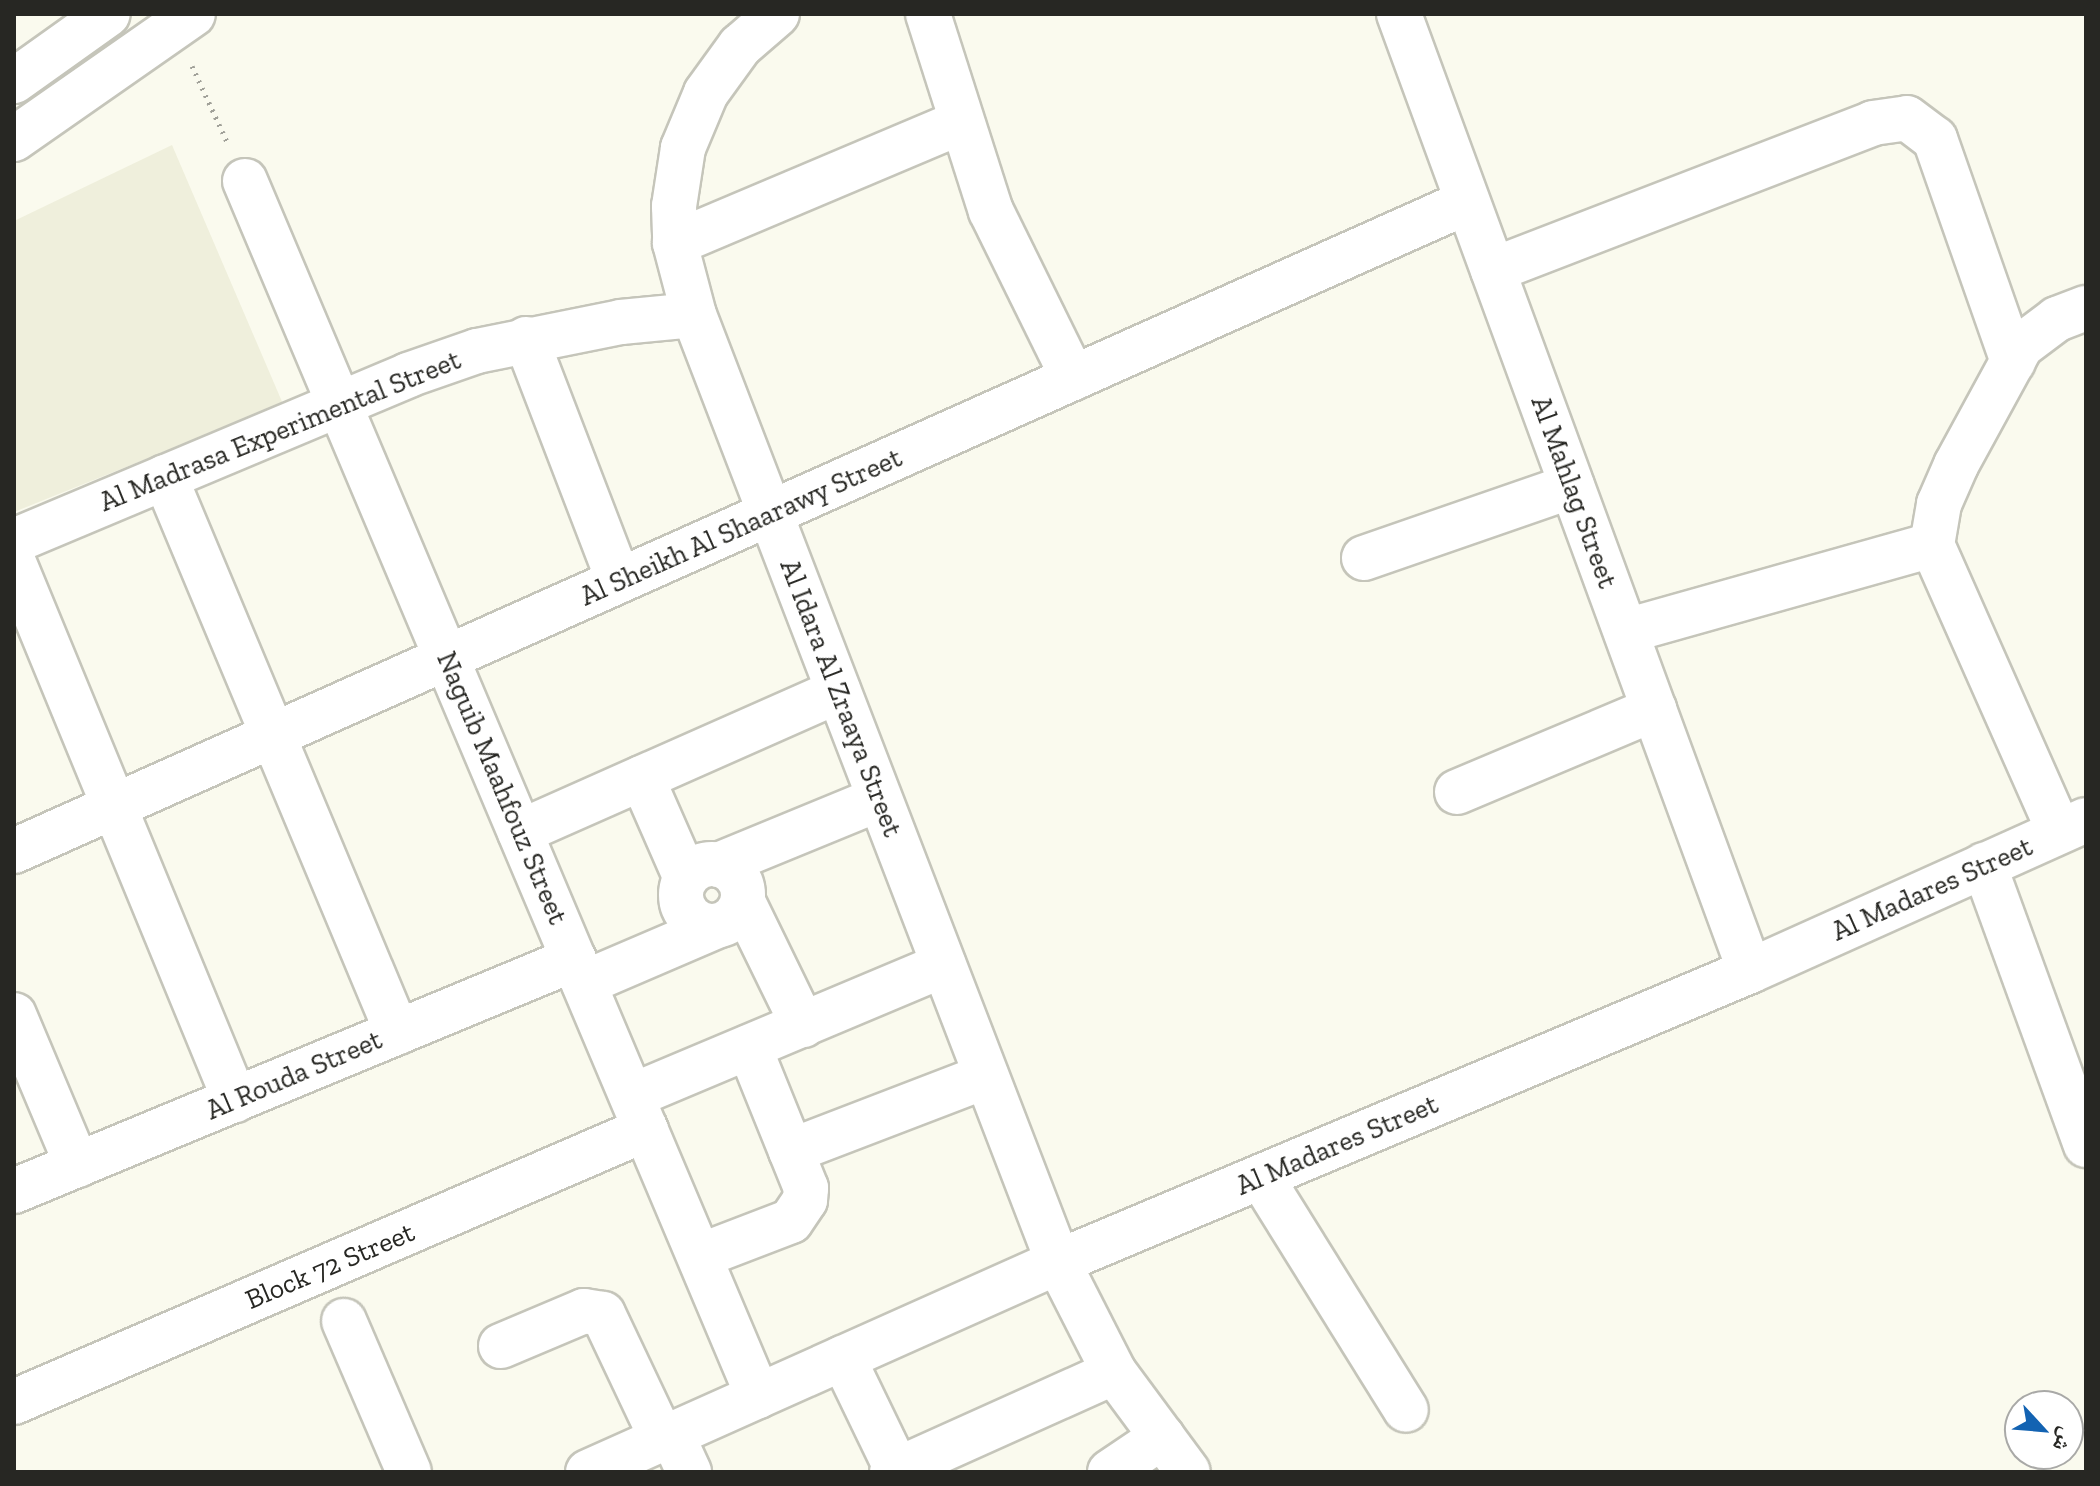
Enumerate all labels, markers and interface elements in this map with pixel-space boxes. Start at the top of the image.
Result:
street label: Al Madrasa Experimental Street [94,343,466,519]
street label: Al Mahlag Street [1524,391,1624,593]
street label: Al Sheikh Al Shaarawy Street [574,440,908,614]
street label: Al Idara Al Zraaya Street [772,554,910,842]
street label: Naguib Maahfouz Street [429,647,575,929]
street label: Al Madares Street [1826,830,2038,948]
street label: Al Rouda Street [201,1023,387,1127]
street label: Al Madares Street [1231,1087,1443,1203]
street label: Block 72 Street [241,1215,419,1317]
north arrow [2004,1390,2084,1470]
text: ش [2047,1423,2081,1456]

